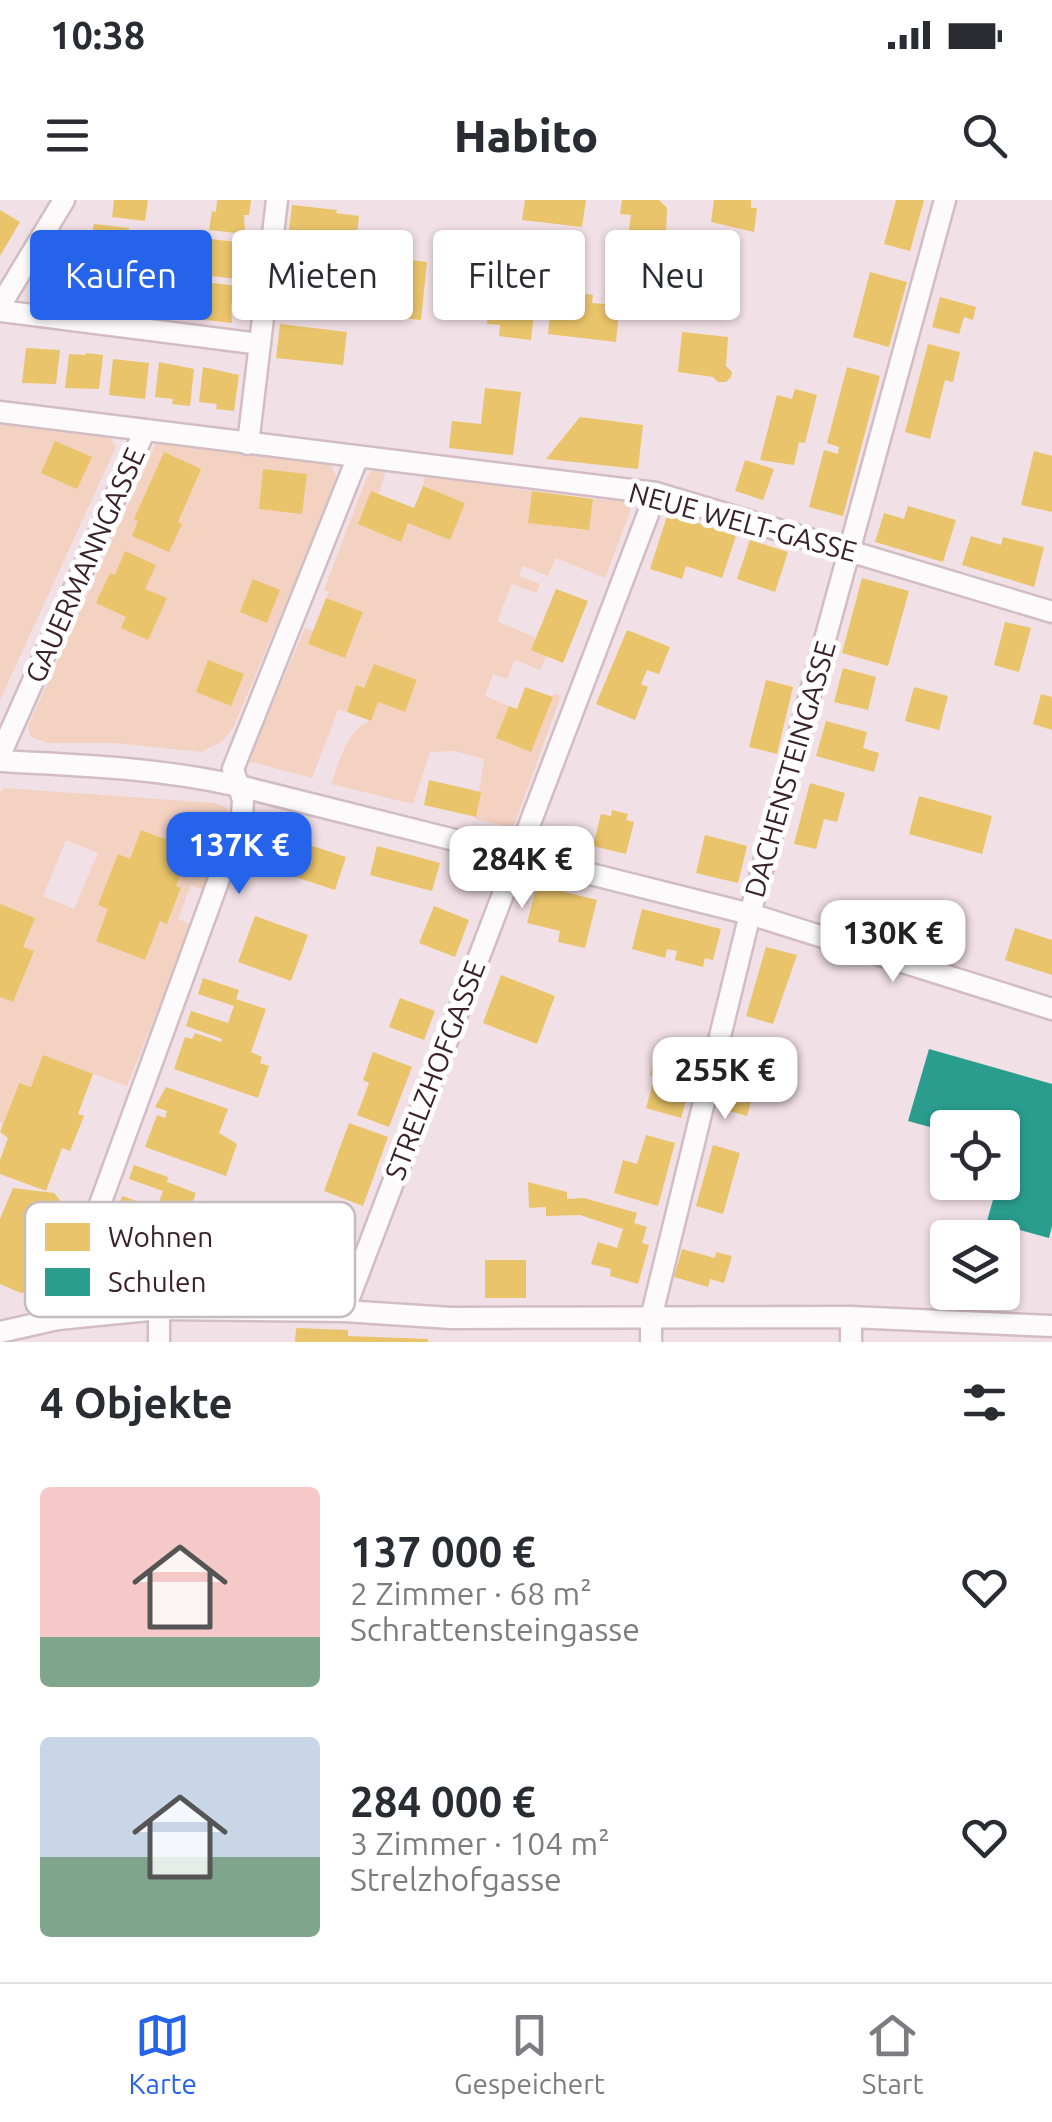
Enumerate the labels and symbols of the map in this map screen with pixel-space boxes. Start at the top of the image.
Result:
street label: GAUERMANNGASSE [19,443,150,687]
street label: NEUE WELT-GASSE [626,476,860,567]
street label: DACHENSTEINGASSE [738,637,841,901]
pin: 137K € [158,812,320,897]
pin: 284K € [441,826,603,911]
pin: 130K € [812,900,974,985]
street label: STRELZHOFGASSE [378,956,491,1184]
pin: 255K € [644,1037,806,1122]
legend [25,1202,355,1317]
text: Wohnen [108,1221,213,1252]
text: Schulen [108,1266,206,1297]

